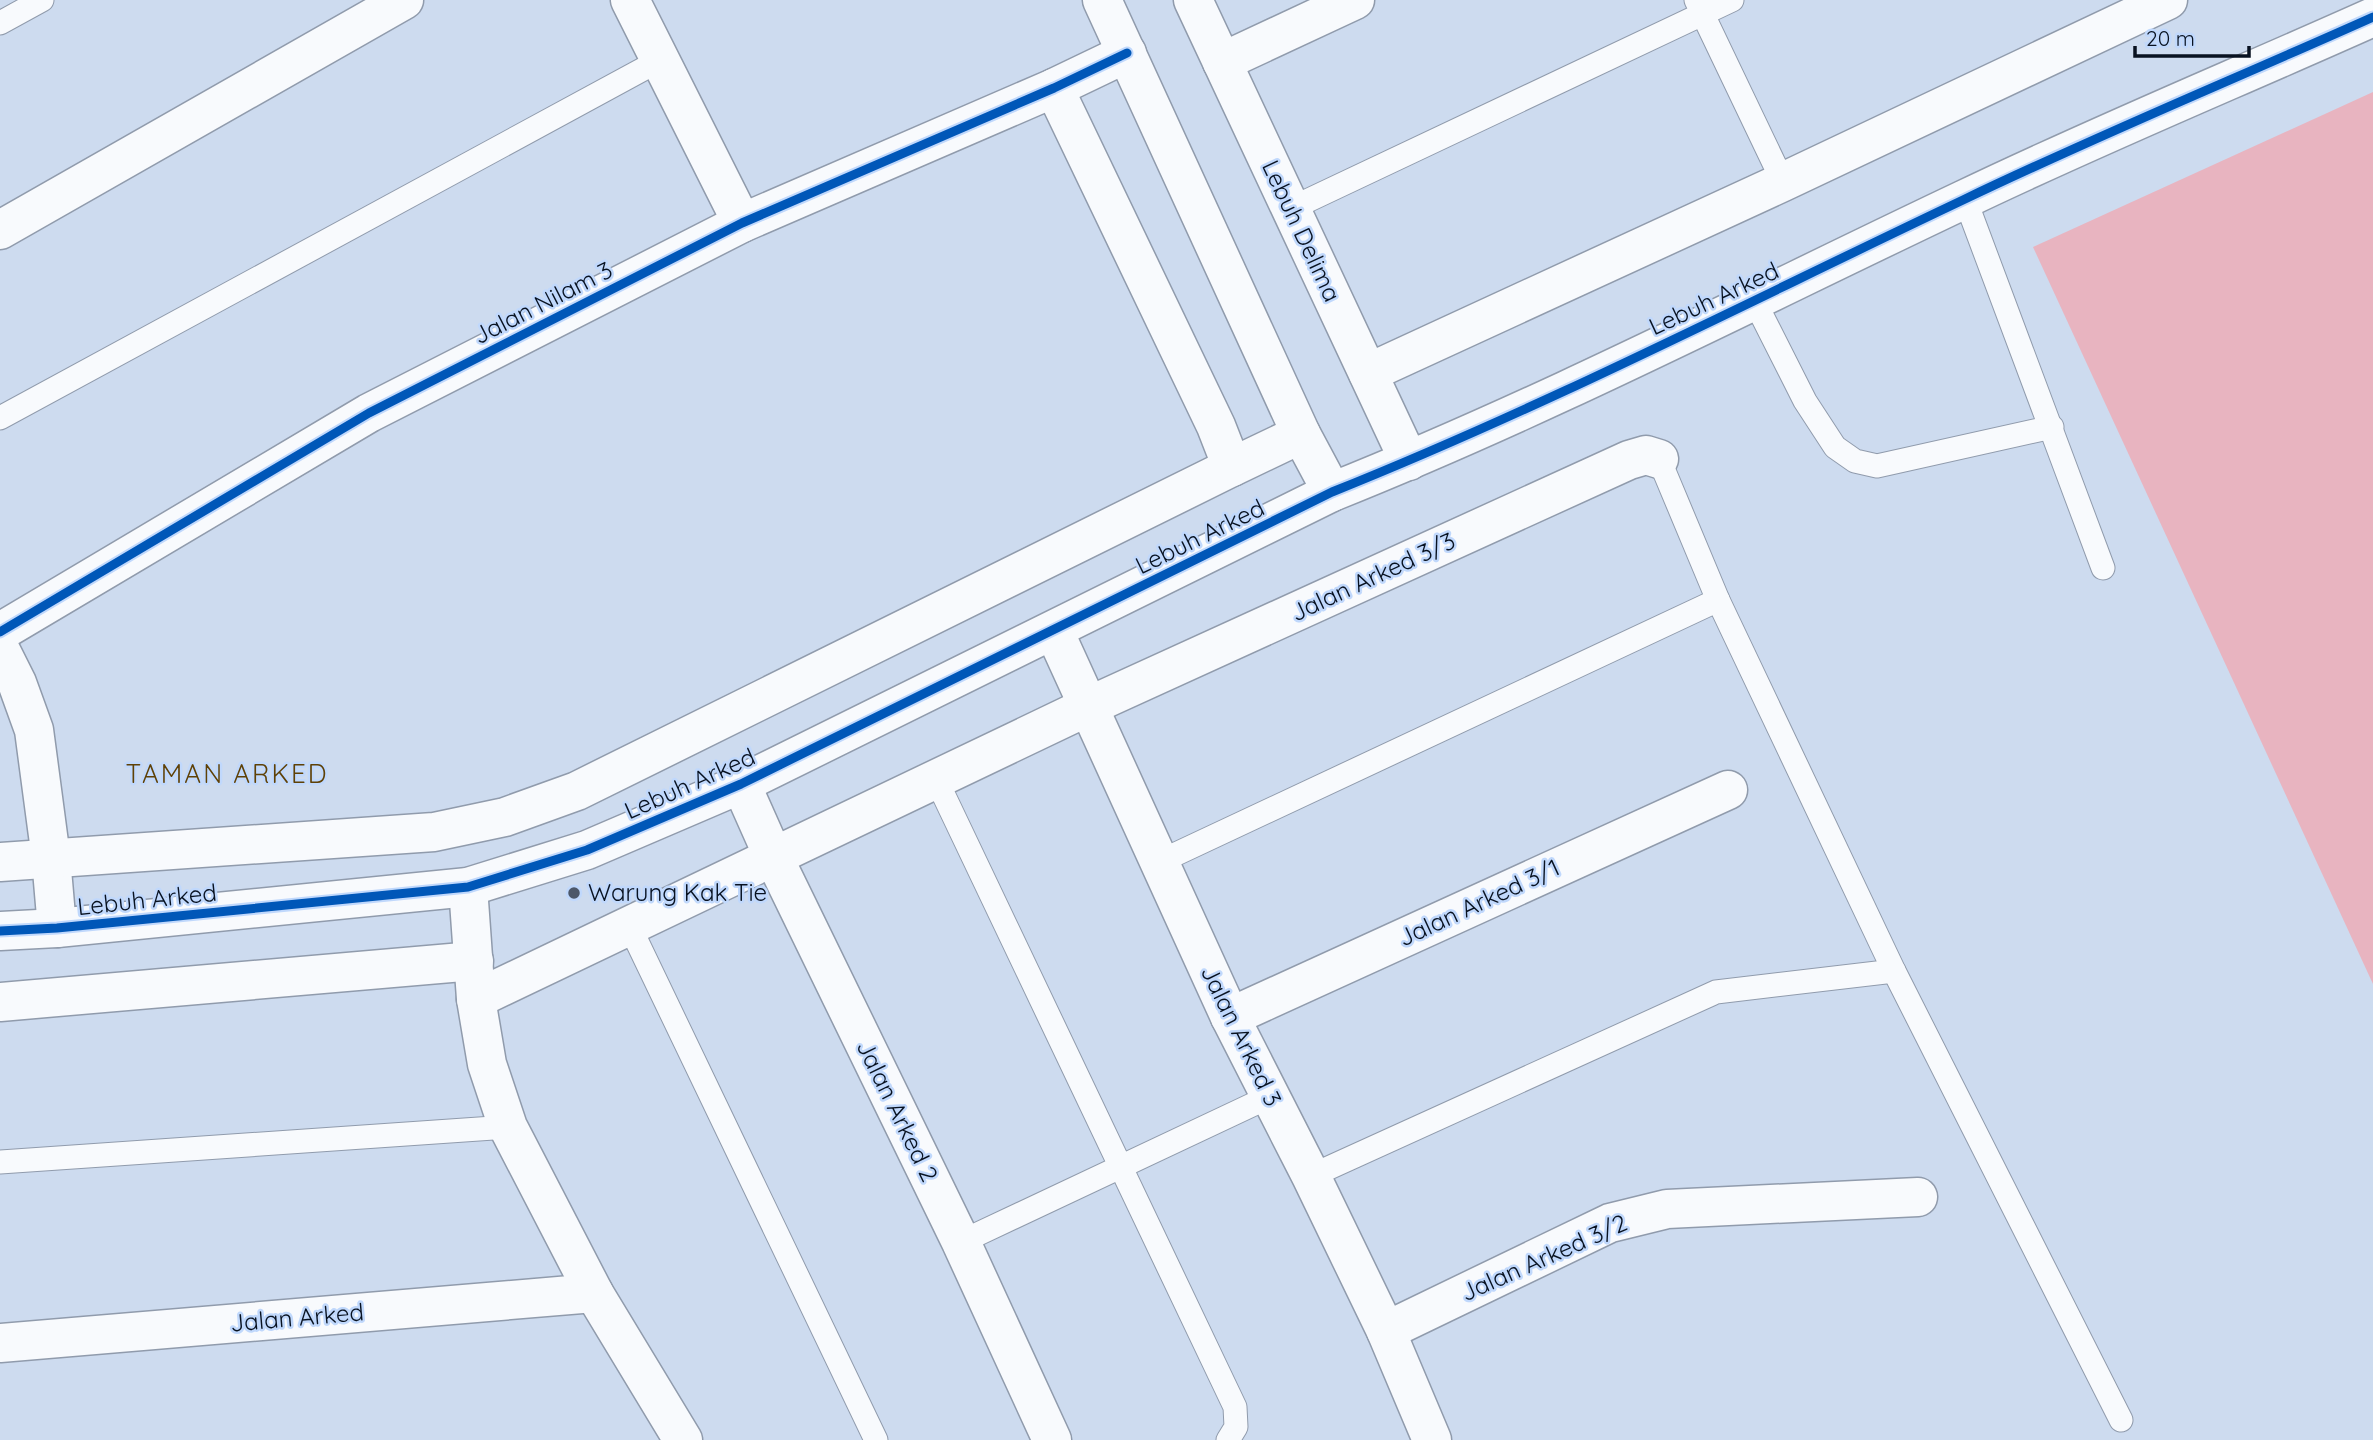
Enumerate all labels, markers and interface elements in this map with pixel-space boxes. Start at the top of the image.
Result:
scale bar [2135,14,2249,58]
text: 20 m [2146,25,2195,51]
street label: Lebuh Delima [1256,155,1348,306]
street label: Jalan Nilam 3 [468,254,617,350]
street label: Lebuh Arked [1644,255,1783,341]
street label: Lebuh Arked [1130,492,1269,580]
street label: Jalan Arked 3/3 [1285,525,1460,627]
street label: Lebuh Arked [620,741,760,825]
district label: TAMAN ARKED [126,757,328,790]
street label: Jalan Arked 3/1 [1393,852,1564,953]
street label: Lebuh Arked [76,877,218,921]
place label: Warung Kak Tie [588,877,767,907]
marker: Warung Kak Tie [566,885,582,901]
street label: Jalan Arked 3 [1195,960,1289,1111]
street label: Jalan Arked 2 [851,1035,945,1186]
street label: Jalan Arked 3/2 [1456,1207,1631,1307]
street label: Jalan Arked [229,1296,365,1338]

